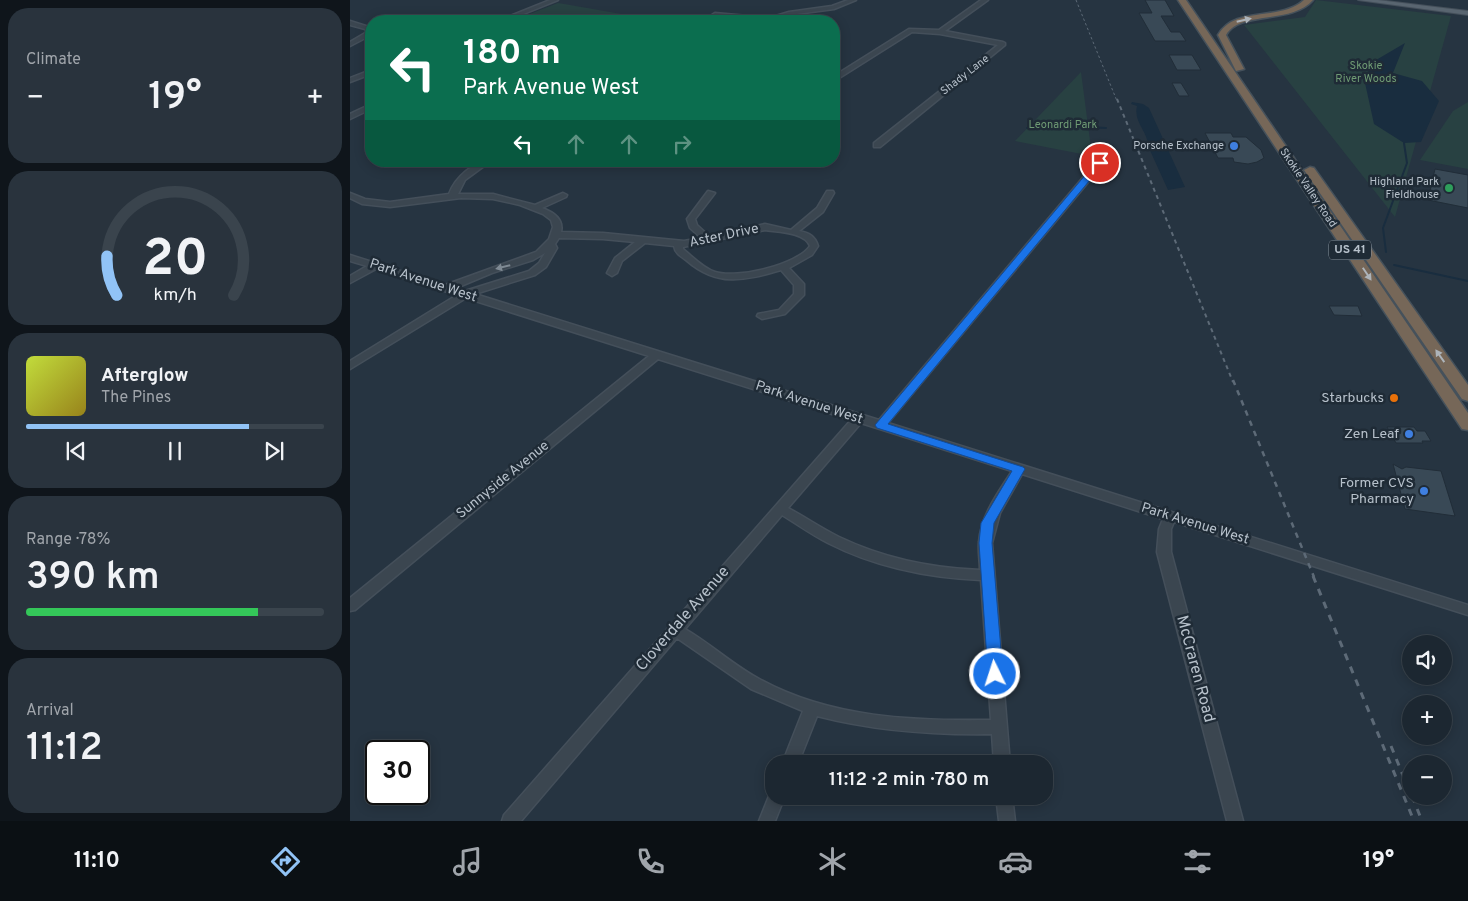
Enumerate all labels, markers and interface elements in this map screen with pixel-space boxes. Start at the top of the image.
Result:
one-way arrow [1236,16,1251,24]
text: 180 m [463,32,561,76]
icon: left [380,35,445,100]
text: Climate [26,50,81,70]
street label: Shady Lane [938,52,992,98]
park label: Skokie River Woods [1335,59,1397,86]
text: 19° [148,74,202,123]
text: Park Avenue West [463,75,639,102]
text: − [26,81,44,117]
text: + [306,81,324,117]
park label: Leonardi Park [1029,118,1098,132]
icon: left [509,130,537,158]
icon: ahead [562,130,590,158]
icon: ahead [615,130,643,158]
icon: right [668,130,696,158]
place label: Porsche Exchange [1133,139,1224,153]
marker: Porsche Exchange [1228,140,1240,152]
pin [1079,142,1121,184]
street label: Skokie Valley Road [1276,146,1340,230]
icon: arrive [1086,149,1114,177]
place label: Highland Park Fieldhouse [1369,175,1439,202]
marker: Highland Park Fieldhouse [1443,182,1455,194]
street label: Aster Drive [688,220,760,252]
text: 20 [142,228,208,294]
road number: US 41 [1329,240,1371,260]
street label: Park Avenue West [367,256,479,306]
one-way arrow [495,263,510,271]
one-way arrow [1362,267,1372,281]
text: km/h [153,284,197,307]
one-way arrow [1435,349,1445,363]
text: Afterglow [101,364,189,388]
street label: Park Avenue West [753,378,865,428]
text: The Pines [101,388,171,408]
place label: Starbucks [1321,390,1384,407]
marker: Starbucks [1388,392,1400,404]
place label: Zen Leaf [1344,426,1399,443]
marker: Zen Leaf [1403,428,1415,440]
icon: previous [62,437,90,465]
icon: pause [161,437,189,465]
icon: next [260,437,288,465]
street label: Sunnyside Avenue [453,437,553,523]
place label: Former CVS Pharmacy [1340,475,1414,508]
marker: Former CVS Pharmacy [1418,485,1430,497]
street label: Park Avenue West [1139,499,1251,549]
text: Range · 78% [26,530,110,550]
text: 390 km [26,554,160,603]
street label: Cloverdale Avenue [632,562,734,676]
street label: McCraren Road [1171,613,1219,725]
map controls [1402,635,1452,805]
button: sound [1402,635,1452,685]
position arrow [968,647,1020,699]
button: + [1402,695,1452,745]
text: Arrival [26,701,74,721]
text: 11:12 [26,725,103,774]
speed limit sign: 30 [365,740,430,805]
button: − [1402,755,1452,805]
text: 11:12 · 2 min · 780 m [829,768,989,792]
icon: directions [268,844,303,879]
icon: music [450,844,485,879]
icon: phone [633,844,668,879]
icon: climate [815,844,850,879]
icon: car [998,844,1033,879]
icon: filters [1180,844,1215,879]
text: 11:10 [74,848,120,875]
text: 19° [1363,848,1394,875]

